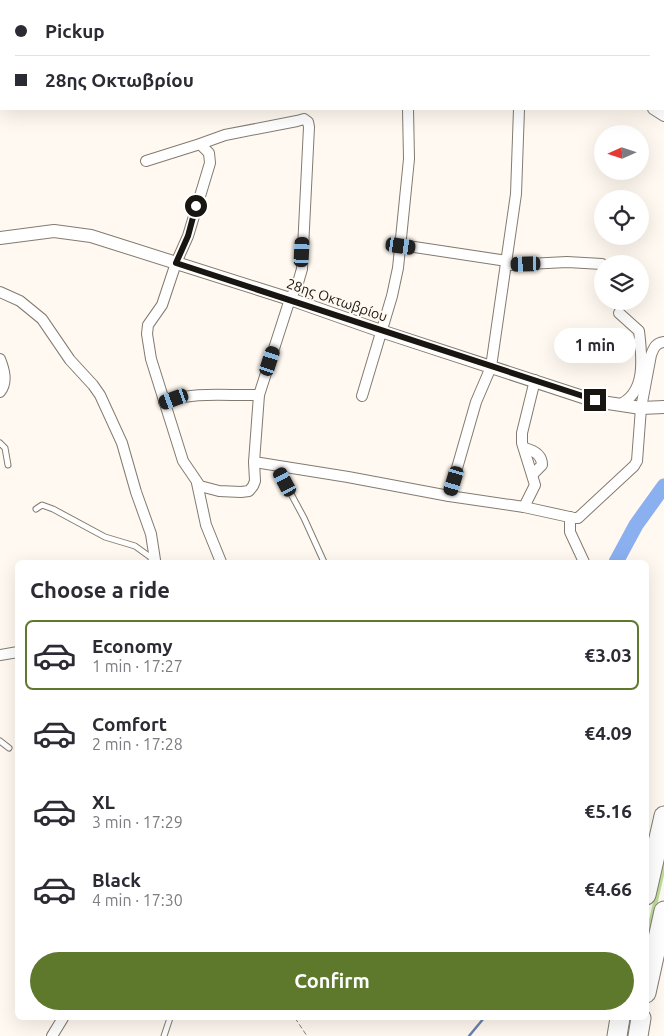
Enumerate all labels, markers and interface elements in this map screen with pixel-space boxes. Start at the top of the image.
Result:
text: Pickup [45,20,105,42]
text: 28ης Οκτωβρίου [45,69,194,91]
north arrow [594,125,649,180]
map controls [594,125,649,310]
button: locate [594,190,649,245]
route start [185,195,207,217]
car [385,236,416,256]
car [293,237,310,267]
button: layers [594,255,649,310]
car [510,256,541,272]
street label: 28ης Οκτωβρίου [284,275,390,325]
callout: 1 min [554,328,636,362]
text: 1 min [575,336,615,354]
car [258,344,281,378]
car [157,387,190,411]
route end [584,389,606,411]
car [442,464,465,498]
car [271,465,298,499]
text: Choose a ride [30,577,170,602]
icon: car [32,633,77,678]
text: Economy [92,635,173,657]
text: €3.03 [584,644,632,666]
text: 1 min · 17:27 [92,657,183,675]
icon: car [32,711,77,756]
text: Comfort [92,713,167,735]
text: €4.09 [584,722,632,744]
text: 2 min · 17:28 [92,735,183,753]
icon: car [32,789,77,834]
text: XL [92,791,115,813]
text: €5.16 [584,800,632,822]
text: 3 min · 17:29 [92,813,183,831]
icon: car [32,867,77,912]
text: Black [92,869,141,891]
text: €4.66 [584,878,632,900]
text: 4 min · 17:30 [92,891,183,909]
button: Confirm [30,952,634,1010]

